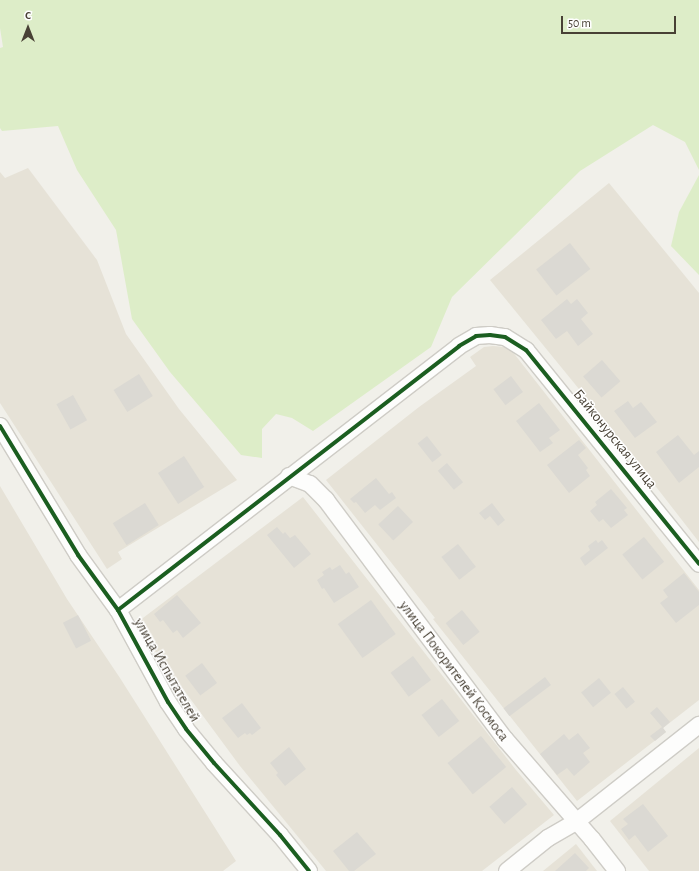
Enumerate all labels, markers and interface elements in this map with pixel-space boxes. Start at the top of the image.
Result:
north arrow [8,8,48,48]
scale bar [563,8,678,34]
text: С [25,10,31,21]
text: 50 m [568,17,591,29]
street label: Байконурская улица [569,386,661,492]
street label: улица Покорителей Космоса [395,597,513,745]
street label: улица Испытателей [130,615,204,725]

